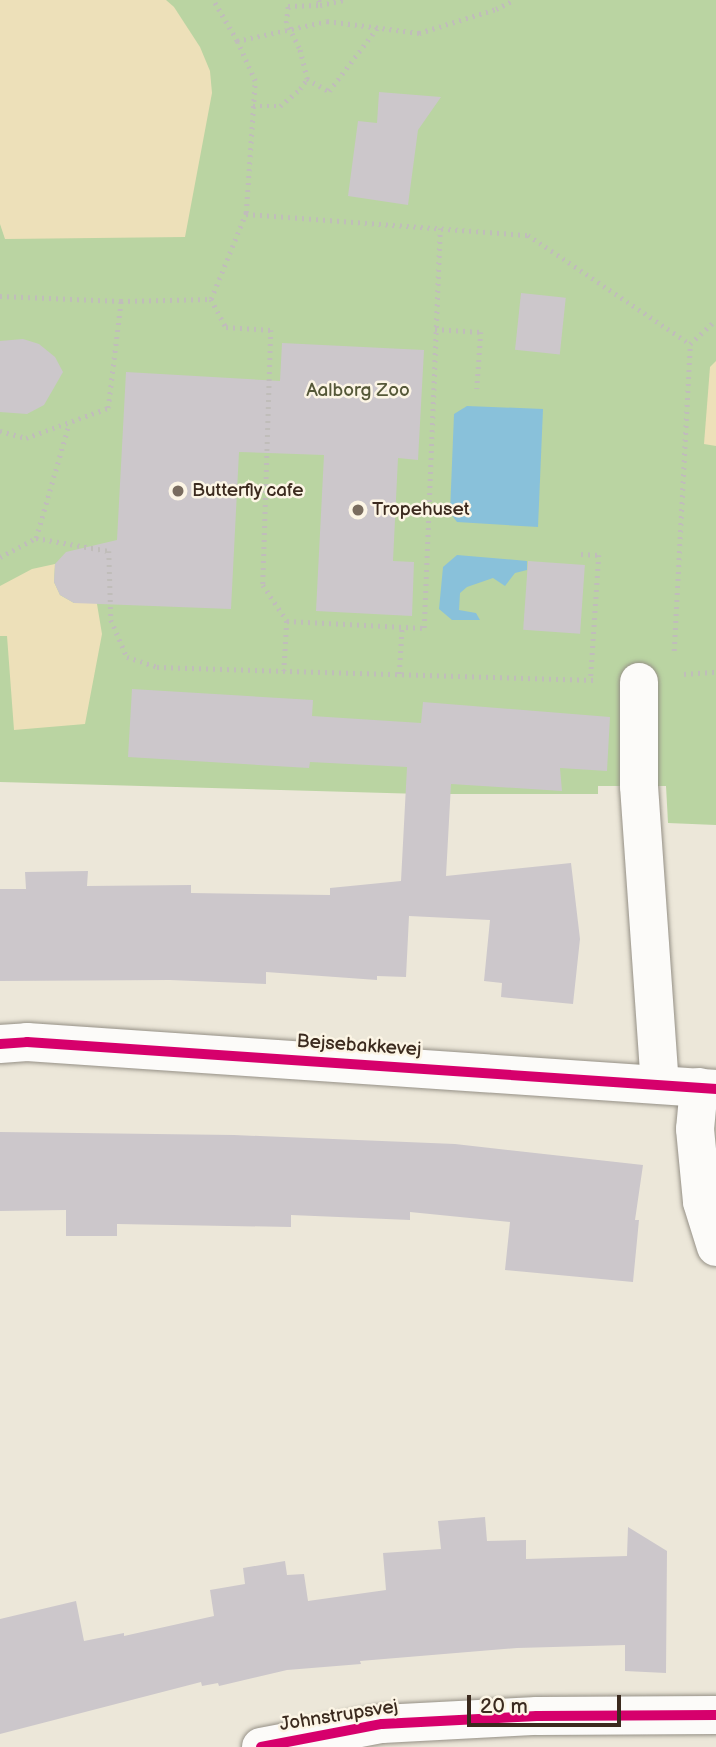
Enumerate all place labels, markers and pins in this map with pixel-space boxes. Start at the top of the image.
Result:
place label: Butterfly cafe [192,480,305,502]
marker: Butterfly cafe [170,483,186,499]
place label: Tropehuset [372,499,470,521]
marker: Tropehuset [350,502,366,518]

